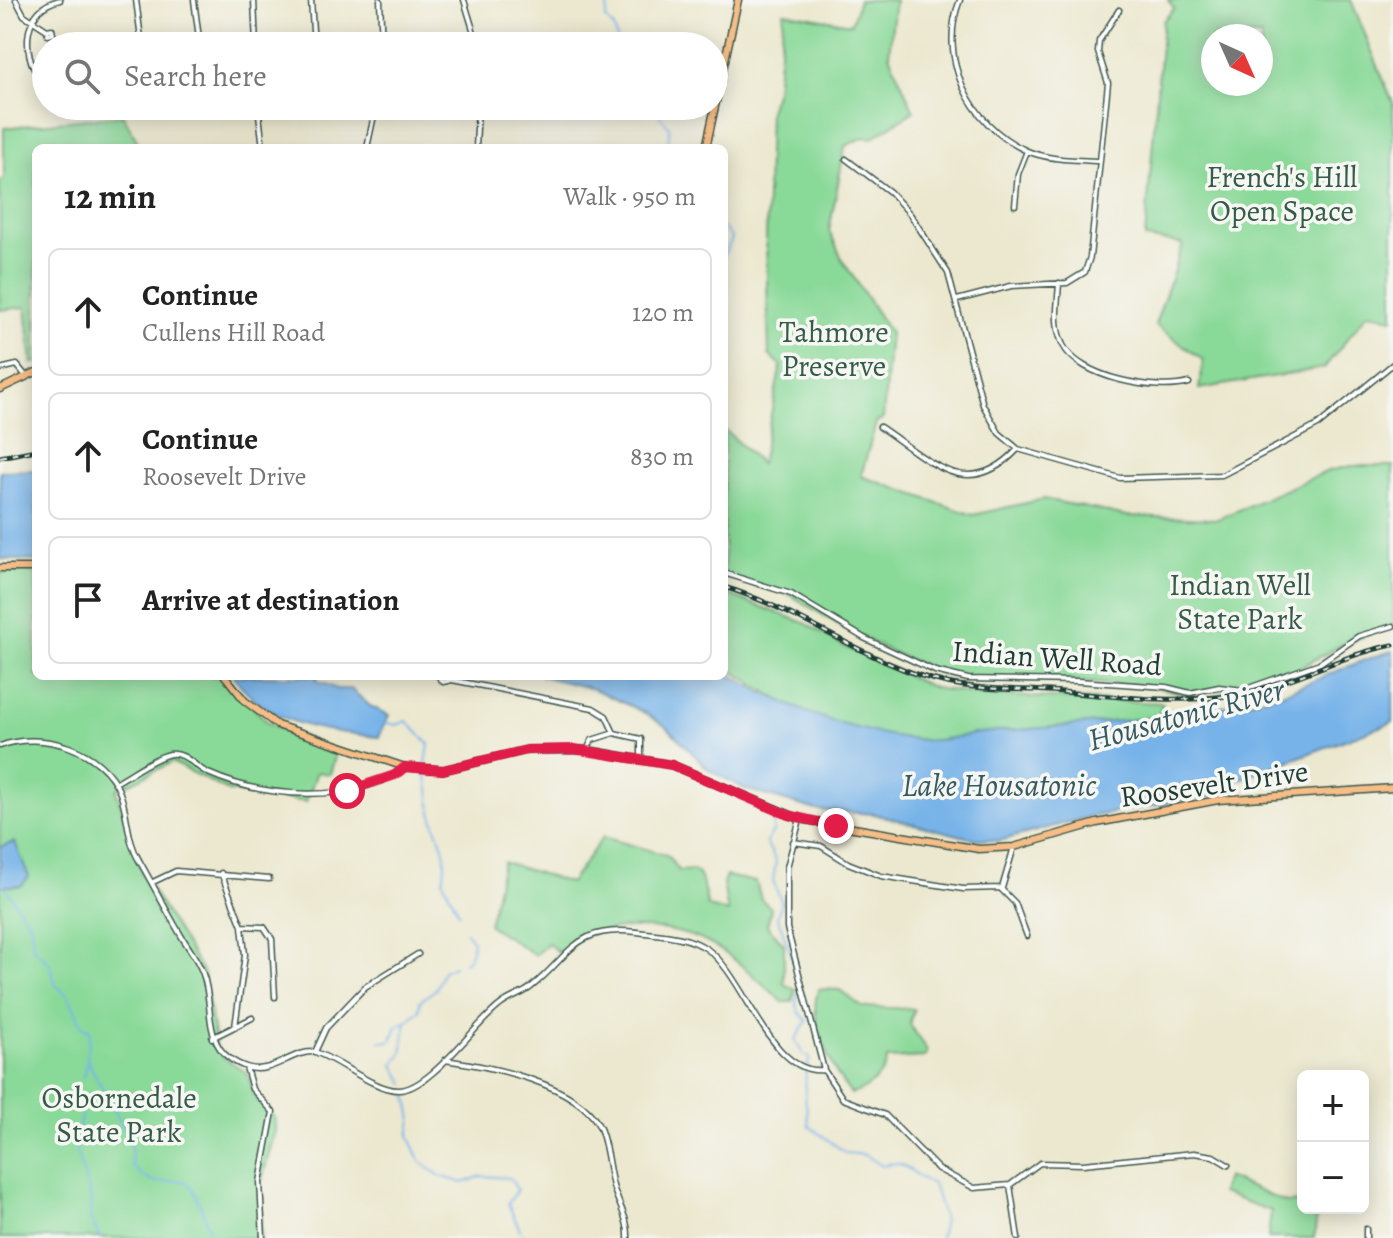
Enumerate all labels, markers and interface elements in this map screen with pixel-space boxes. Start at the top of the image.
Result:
north arrow [1201,24,1273,96]
search box [32,32,728,120]
icon: search [60,54,104,98]
text: Search here [124,56,267,96]
park label: French's Hill Open Space [1207,157,1357,231]
text: 12 min [64,173,156,220]
text: Walk · 950 m [563,179,696,214]
text: Continue [142,275,258,315]
icon: ahead [66,290,110,334]
text: 120 m [632,295,694,330]
park label: Tahmore Preserve [779,312,889,386]
text: Cullens Hill Road [142,315,325,350]
text: Continue [142,419,258,459]
icon: ahead [66,434,110,478]
text: 830 m [630,439,694,474]
text: Roosevelt Drive [142,459,306,494]
park label: Indian Well State Park [1169,565,1311,639]
icon: arrive [66,578,110,622]
text: Arrive at destination [142,580,399,620]
street label: Indian Well Road [951,631,1164,685]
water label: Housatonic River [1083,666,1290,761]
street label: Roosevelt Drive [1117,751,1311,817]
water label: Lake Housatonic [902,763,1097,807]
route start [329,773,365,809]
route end [818,808,854,844]
map controls [1297,1070,1369,1214]
button: + [1297,1070,1369,1142]
park label: Osbornedale State Park [41,1078,197,1152]
button: − [1297,1142,1369,1214]

